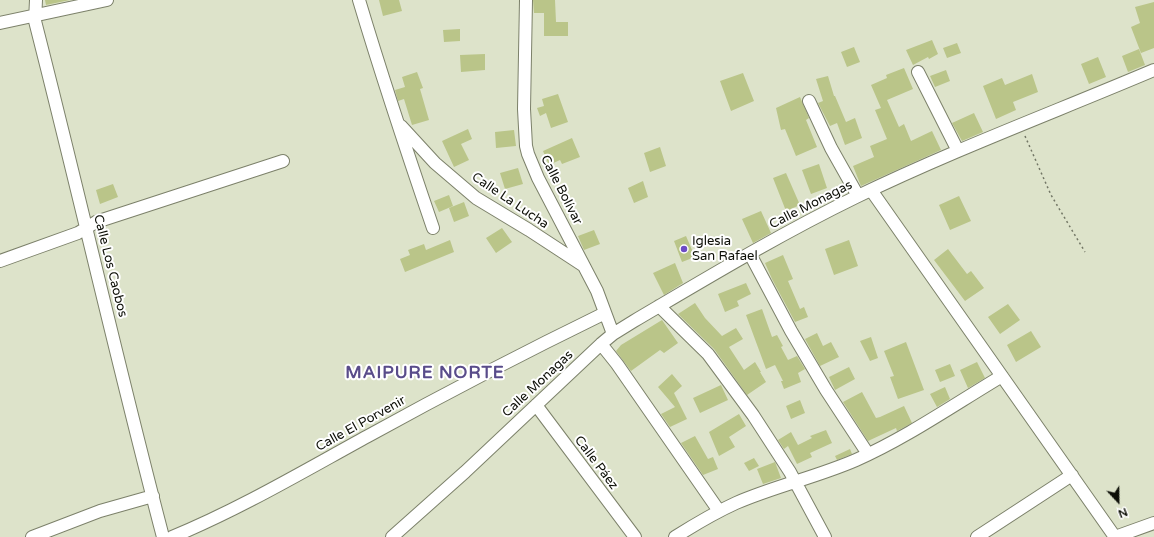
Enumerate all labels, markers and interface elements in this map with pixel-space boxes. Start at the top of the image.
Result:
street label: Calle Bolívar [537,153,585,227]
street label: Calle La Lucha [469,170,551,232]
street label: Calle Monagas [767,177,855,233]
street label: Calle Los Caobos [90,213,130,319]
place label: Iglesia San Rafael [692,234,758,265]
marker: Iglesia San Rafael [679,244,689,254]
street label: Calle Monagas [499,347,577,421]
district label: MAIPURE NORTE [345,364,505,384]
street label: Calle El Porvenir [313,393,409,455]
street label: Calle Páez [571,433,621,493]
north arrow [1098,481,1138,521]
text: N [1116,505,1129,520]

